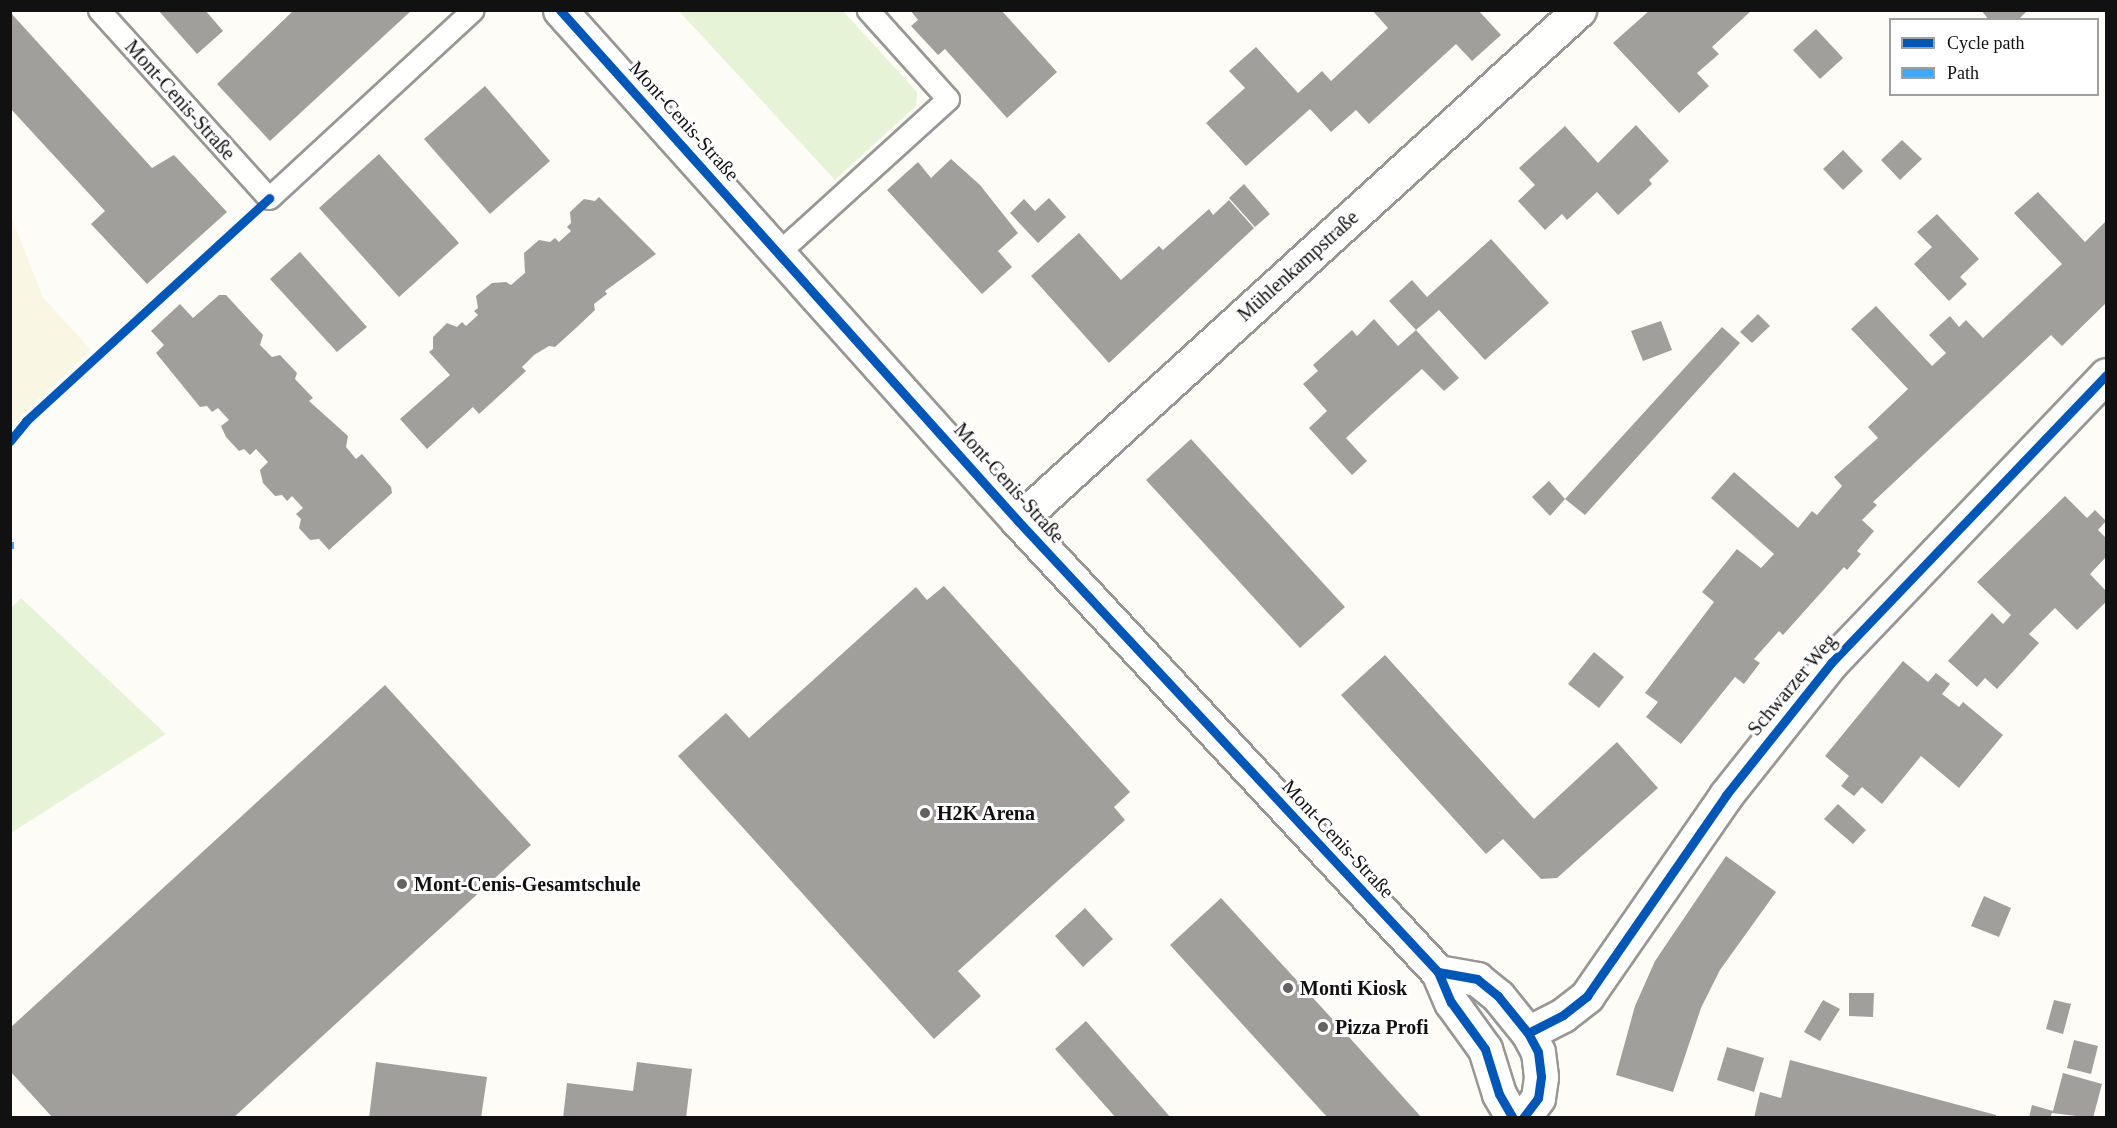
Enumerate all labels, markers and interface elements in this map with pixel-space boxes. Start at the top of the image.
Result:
legend [1889,18,2099,96]
text: Cycle path [1947,33,2024,53]
street label: Mont-Cenis-Straße [120,35,240,165]
street label: Mont-Cenis-Straße [624,56,744,186]
text: Path [1947,63,1979,83]
street label: Mühlenkampstraße [1233,205,1363,327]
street label: Mont-Cenis-Straße [949,418,1069,548]
street label: Schwarzer Weg [1742,629,1842,741]
street label: Mont-Cenis-Straße [1277,775,1399,903]
place label: H2K Arena [937,801,1036,825]
marker: H2K Arena [918,806,932,820]
place label: Mont-Cenis-Gesamtschule [414,872,641,896]
marker: Mont-Cenis-Gesamtschule [395,877,409,891]
place label: Monti Kiosk [1300,976,1407,1000]
marker: Monti Kiosk [1281,981,1295,995]
place label: Pizza Profi [1335,1015,1428,1039]
marker: Pizza Profi [1316,1020,1330,1034]

